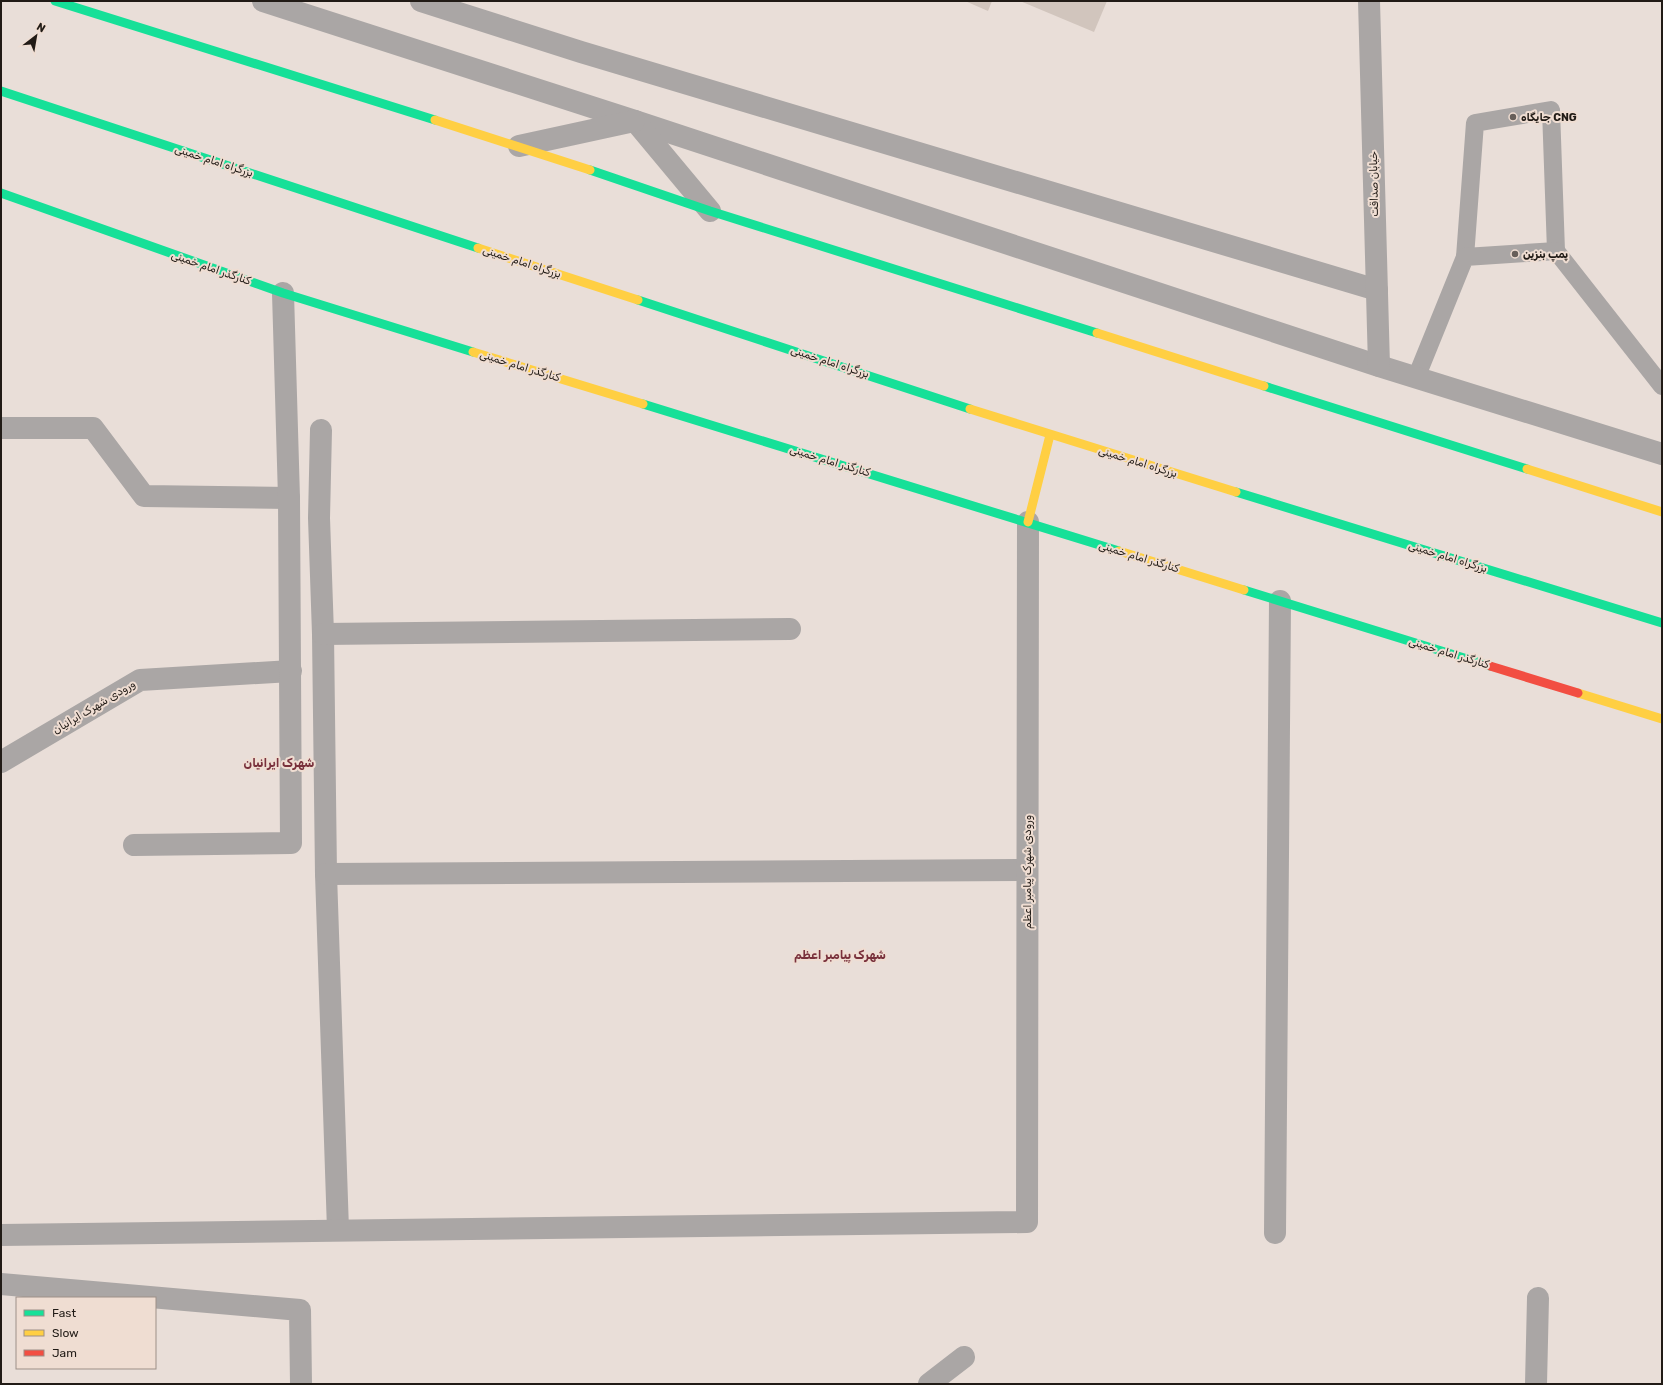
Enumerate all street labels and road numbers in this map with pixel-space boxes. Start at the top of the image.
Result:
street label: بزرگراه امام خمینی [173,142,255,181]
street label: خیابان صداقت [1367,151,1381,217]
street label: بزرگراه امام خمینی [481,243,563,282]
street label: کنارگذر امام خمینی [169,248,253,289]
street label: بزرگراه امام خمینی [789,343,871,382]
street label: کنارگذر امام خمینی [478,348,562,385]
street label: کنارگذر امام خمینی [788,443,872,480]
street label: بزرگراه امام خمینی [1097,444,1179,481]
street label: کنارگذر امام خمینی [1097,539,1181,576]
street label: بزرگراه امام خمینی [1407,539,1489,576]
street label: کنارگذر امام خمینی [1407,635,1491,672]
street label: ورودی شهرک ایرانیان [50,677,138,738]
street label: ورودی شهرک پیامبر اعظم [1021,815,1035,929]

